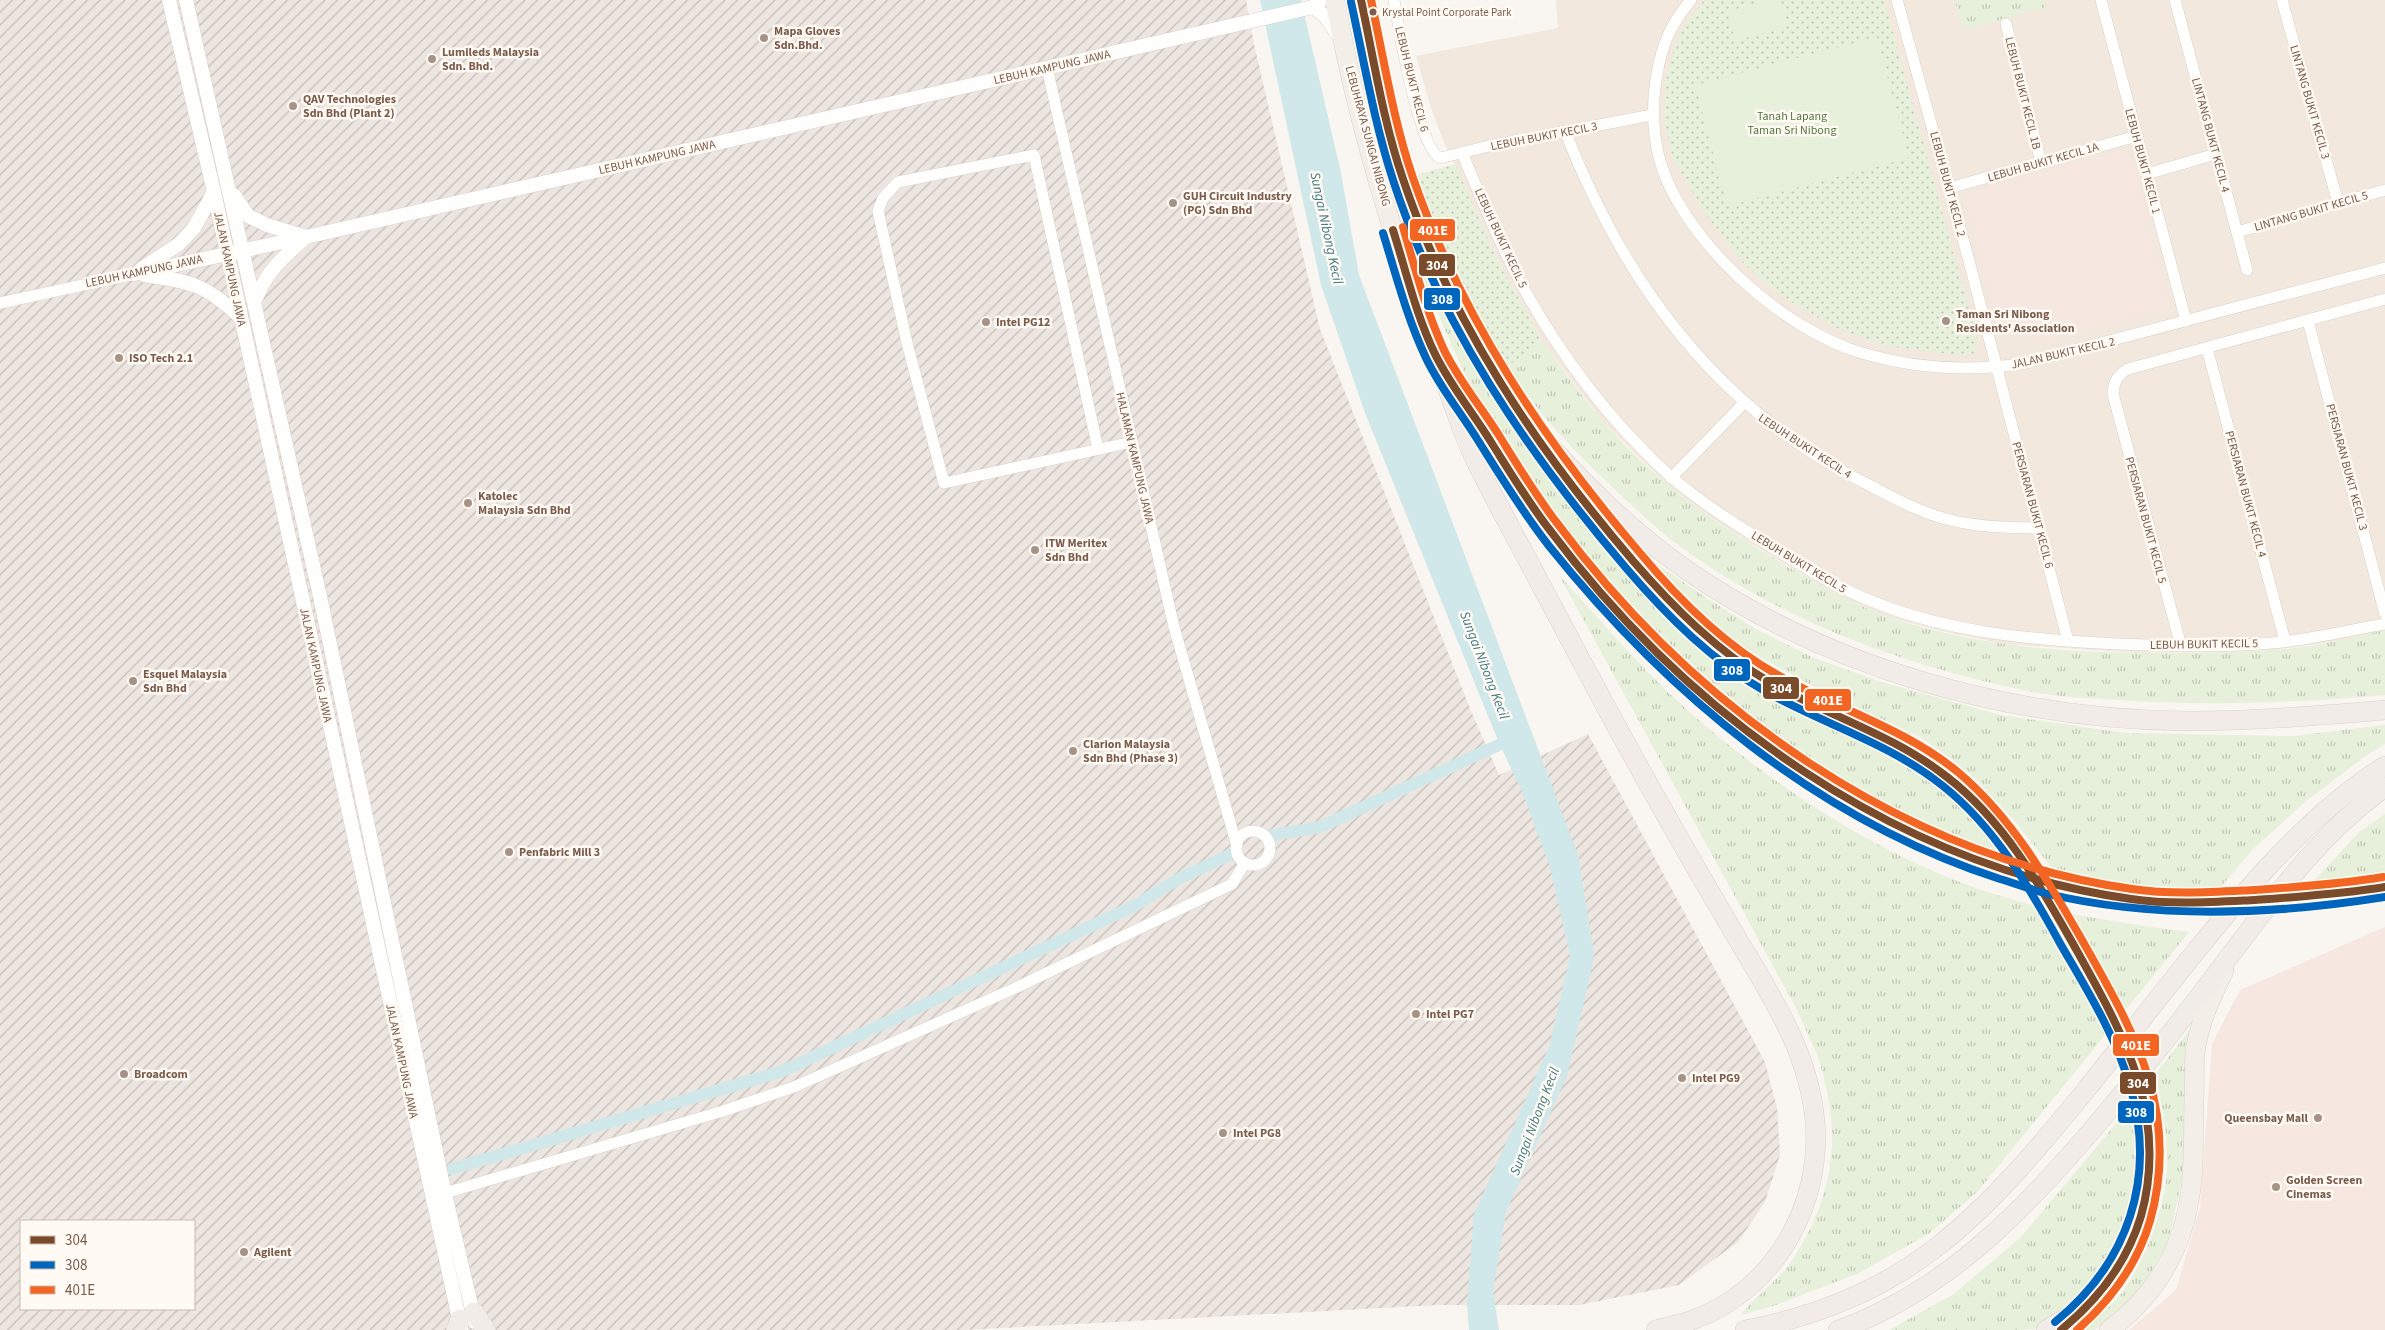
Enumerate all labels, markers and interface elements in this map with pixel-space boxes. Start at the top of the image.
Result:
place label: Krystal Point Corporate Park [1382,5,1512,20]
marker: Krystal Point Corporate Park [1368,7,1378,17]
place label: Mapa Gloves Sdn.Bhd. [774,23,840,54]
street label: LEBUH BUKIT KECIL 6 [1390,24,1433,134]
marker: Mapa Gloves Sdn.Bhd. [758,32,770,44]
street label: LEBUH BUKIT KECIL 1B [2000,35,2045,151]
street label: LINTANG BUKIT KECIL 3 [2285,43,2334,161]
place label: Lumileds Malaysia Sdn. Bhd. [442,44,539,75]
street label: LEBUH KAMPUNG JAWA [992,46,1113,89]
marker: Lumileds Malaysia Sdn. Bhd. [426,53,438,65]
street label: LEBUHRAYA SUNGAI NIBONG [1341,64,1394,208]
street label: LINTANG BUKIT KECIL 4 [2187,76,2234,194]
place label: QAV Technologies Sdn Bhd (Plant 2) [303,91,396,122]
marker: QAV Technologies Sdn Bhd (Plant 2) [287,100,299,112]
street label: LEBUH BUKIT KECIL 1 [2120,107,2165,216]
park label: Tanah Lapang Taman Sri Nibong [1748,108,1836,139]
street label: LEBUH BUKIT KECIL 3 [1489,118,1599,155]
street label: LEBUH BUKIT KECIL 2 [1925,130,1970,239]
street label: LEBUH KAMPUNG JAWA [597,136,718,179]
street label: LEBUH BUKIT KECIL 1A [1986,138,2101,186]
water label: Sungai Nibong Kecil [1304,170,1348,287]
street label: LEBUH BUKIT KECIL 5 [1470,186,1531,291]
street label: LINTANG BUKIT KECIL 5 [2252,187,2370,236]
place label: GUH Circuit Industry (PG) Sdn Bhd [1183,188,1293,219]
marker: GUH Circuit Industry (PG) Sdn Bhd [1167,197,1179,209]
street label: JALAN KAMPUNG JAWA [209,210,250,329]
line badge: 401E [1409,218,1456,242]
text: 401E [1418,221,1448,241]
street label: LEBUH KAMPUNG JAWA [84,251,205,292]
line badge: 304 [1418,253,1456,277]
text: 304 [1426,256,1449,276]
line badge: 308 [1423,287,1461,311]
text: 308 [1431,290,1453,310]
place label: Taman Sri Nibong Residents' Association [1956,306,2075,337]
place label: Intel PG12 [996,314,1050,331]
marker: Taman Sri Nibong Residents' Association [1940,315,1952,327]
marker: Intel PG12 [980,316,992,328]
street label: JALAN BUKIT KECIL 2 [2010,333,2117,374]
place label: ISO Tech 2.1 [129,350,193,367]
marker: ISO Tech 2.1 [113,352,125,364]
street label: HALAMAN KAMPUNG JAWA [1111,391,1158,526]
street label: PERSIARAN BUKIT KECIL 3 [2321,402,2372,532]
street label: LEBUH BUKIT KECIL 4 [1755,410,1855,483]
street label: PERSIARAN BUKIT KECIL 4 [2220,429,2271,559]
street label: PERSIARAN BUKIT KECIL 6 [2007,440,2058,570]
street label: PERSIARAN BUKIT KECIL 5 [2120,455,2171,585]
place label: Katolec Malaysia Sdn Bhd [478,488,571,519]
marker: Katolec Malaysia Sdn Bhd [462,497,474,509]
street label: LEBUH BUKIT KECIL 5 [1748,527,1850,598]
place label: ITW Meritex Sdn Bhd [1045,535,1107,566]
marker: ITW Meritex Sdn Bhd [1029,544,1041,556]
street label: JALAN KAMPUNG JAWA [295,606,336,725]
water label: Sungai Nibong Kecil [1454,608,1514,723]
street label: LEBUH BUKIT KECIL 5 [2150,635,2258,654]
line badge: 308 [1713,658,1751,682]
text: 308 [1721,661,1743,681]
place label: Esquel Malaysia Sdn Bhd [143,666,227,697]
marker: Esquel Malaysia Sdn Bhd [127,675,139,687]
line badge: 304 [1762,676,1800,700]
text: 304 [1770,679,1793,699]
line badge: 401E [1804,688,1852,712]
text: 401E [1813,691,1843,711]
place label: Clarion Malaysia Sdn Bhd (Phase 3) [1083,736,1178,767]
marker: Clarion Malaysia Sdn Bhd (Phase 3) [1067,745,1079,757]
place label: Penfabric Mill 3 [519,844,600,861]
marker: Penfabric Mill 3 [503,846,515,858]
street label: JALAN KAMPUNG JAWA [381,1002,422,1121]
place label: Intel PG7 [1426,1006,1474,1023]
marker: Intel PG7 [1410,1008,1422,1020]
line badge: 401E [2112,1033,2160,1057]
text: 401E [2121,1036,2151,1056]
water label: Sungai Nibong Kecil [1505,1064,1565,1178]
place label: Broadcom [134,1066,188,1083]
marker: Broadcom [118,1068,130,1080]
place label: Intel PG9 [1692,1070,1740,1087]
line badge: 304 [2119,1071,2157,1095]
marker: Intel PG9 [1676,1072,1688,1084]
text: 304 [2127,1074,2150,1094]
line badge: 308 [2117,1100,2155,1124]
text: 308 [2125,1103,2147,1123]
place label: Queensbay Mall [2224,1110,2309,1127]
marker: Queensbay Mall [2312,1112,2324,1124]
place label: Intel PG8 [1233,1125,1281,1142]
marker: Intel PG8 [1217,1127,1229,1139]
place label: Golden Screen Cinemas [2286,1172,2362,1203]
marker: Golden Screen Cinemas [2270,1181,2282,1193]
legend [20,1220,195,1310]
text: 304 [65,1230,88,1251]
place label: Agilent [253,1244,292,1261]
marker: Agilent [238,1246,250,1258]
text: 308 [65,1255,87,1276]
text: 401E [65,1280,95,1301]

